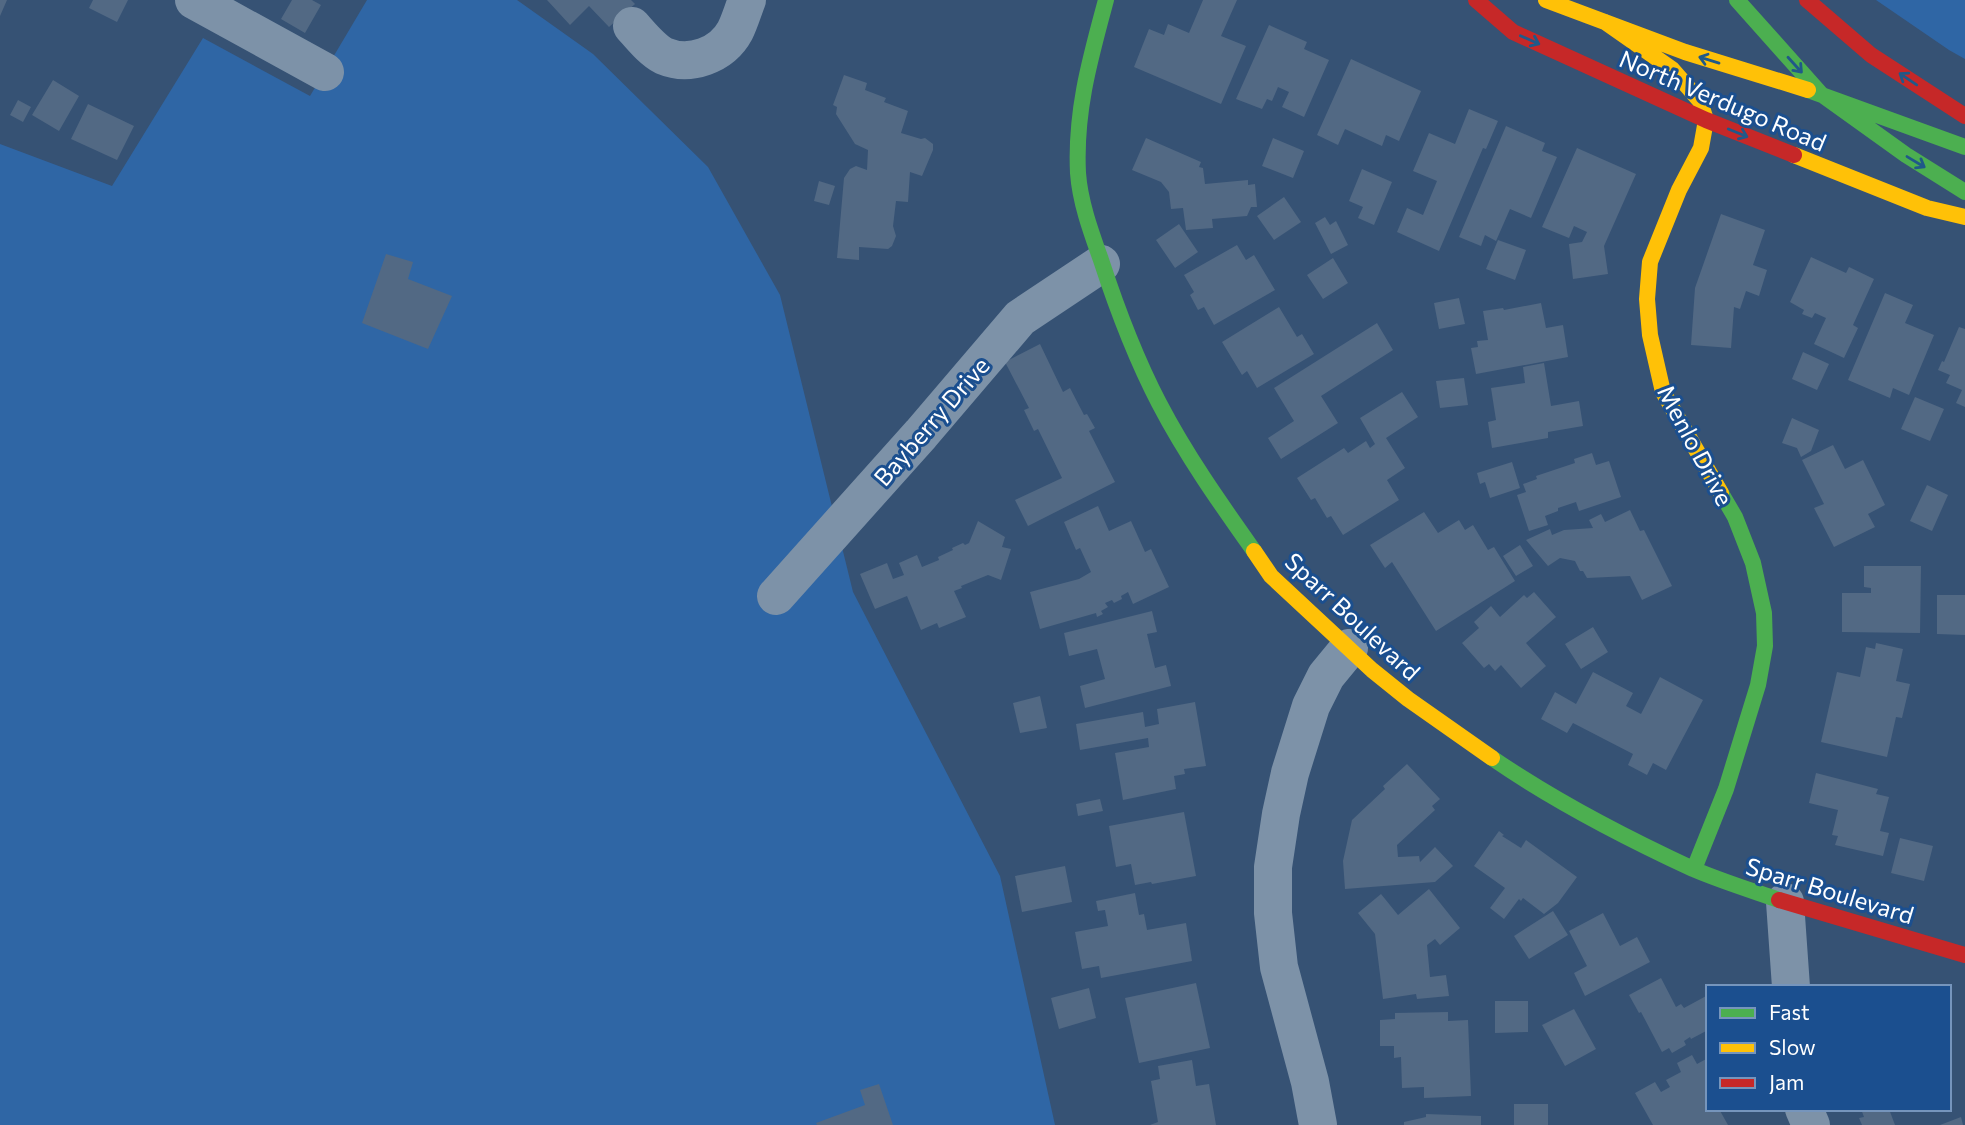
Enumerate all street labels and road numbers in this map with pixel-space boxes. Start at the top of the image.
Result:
street label: North Verdugo Road [1615,43,1831,157]
street label: Bayberry Drive [867,351,995,491]
street label: Menlo Drive [1652,380,1740,510]
street label: Sparr Boulevard [1280,546,1426,686]
street label: Sparr Boulevard [1743,851,1917,929]

